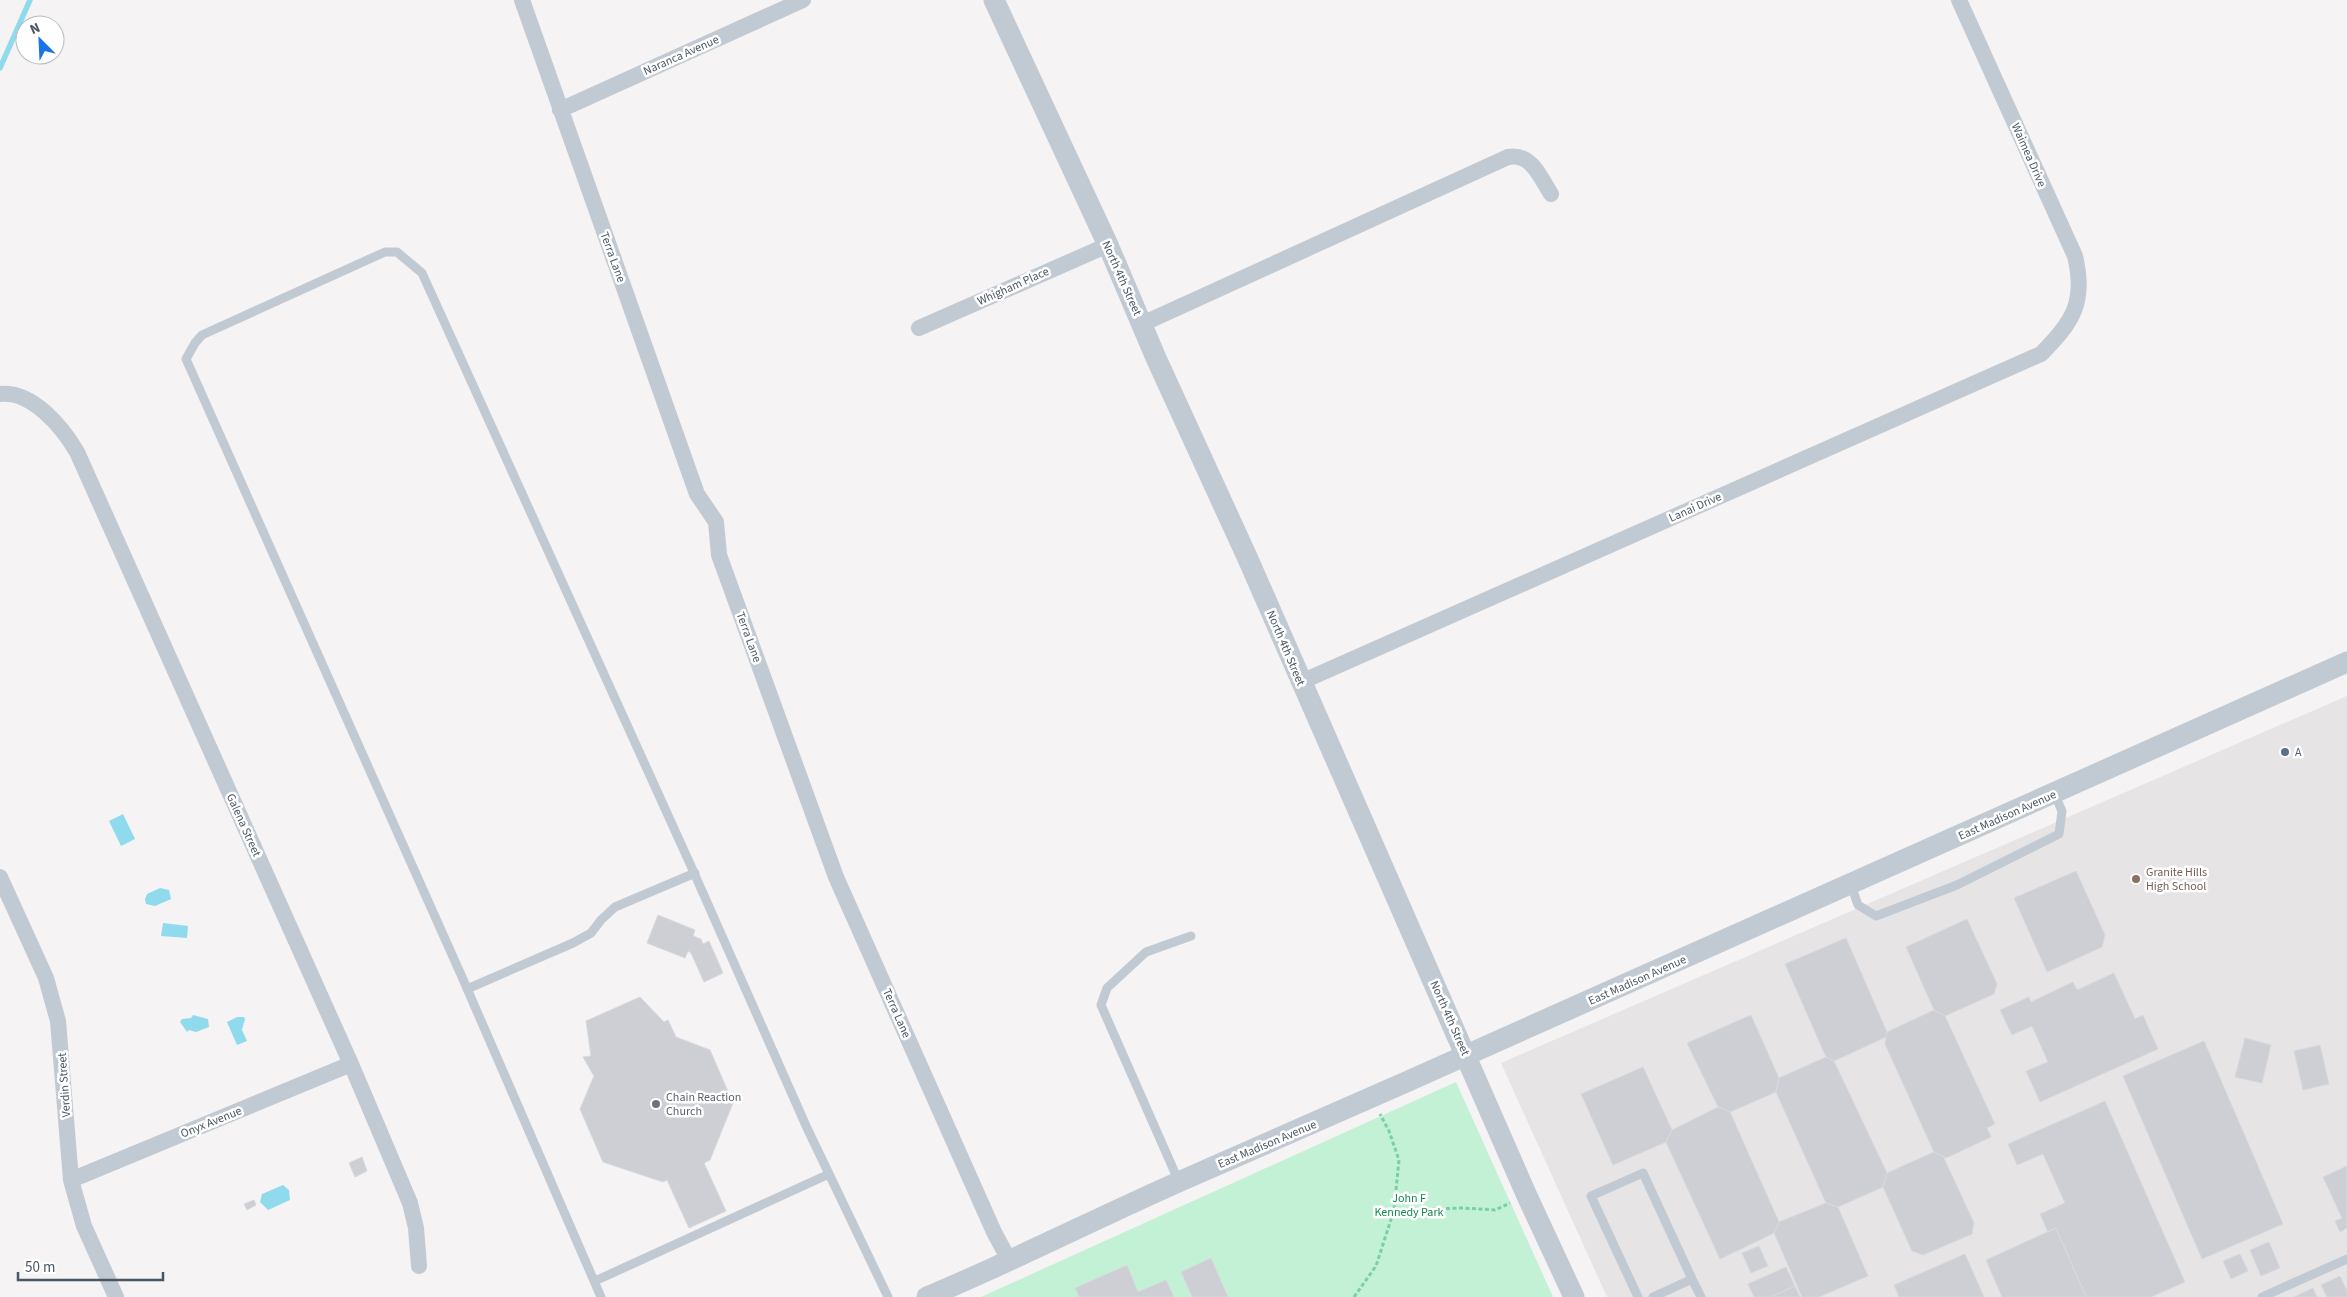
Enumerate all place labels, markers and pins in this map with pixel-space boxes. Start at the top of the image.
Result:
place label: A [2295,744,2302,761]
marker: A [2279,746,2291,758]
place label: Granite Hills High School [2146,864,2207,895]
marker: Granite Hills High School [2130,873,2142,885]
place label: Chain Reaction Church [666,1089,741,1120]
marker: Chain Reaction Church [650,1098,662,1110]

